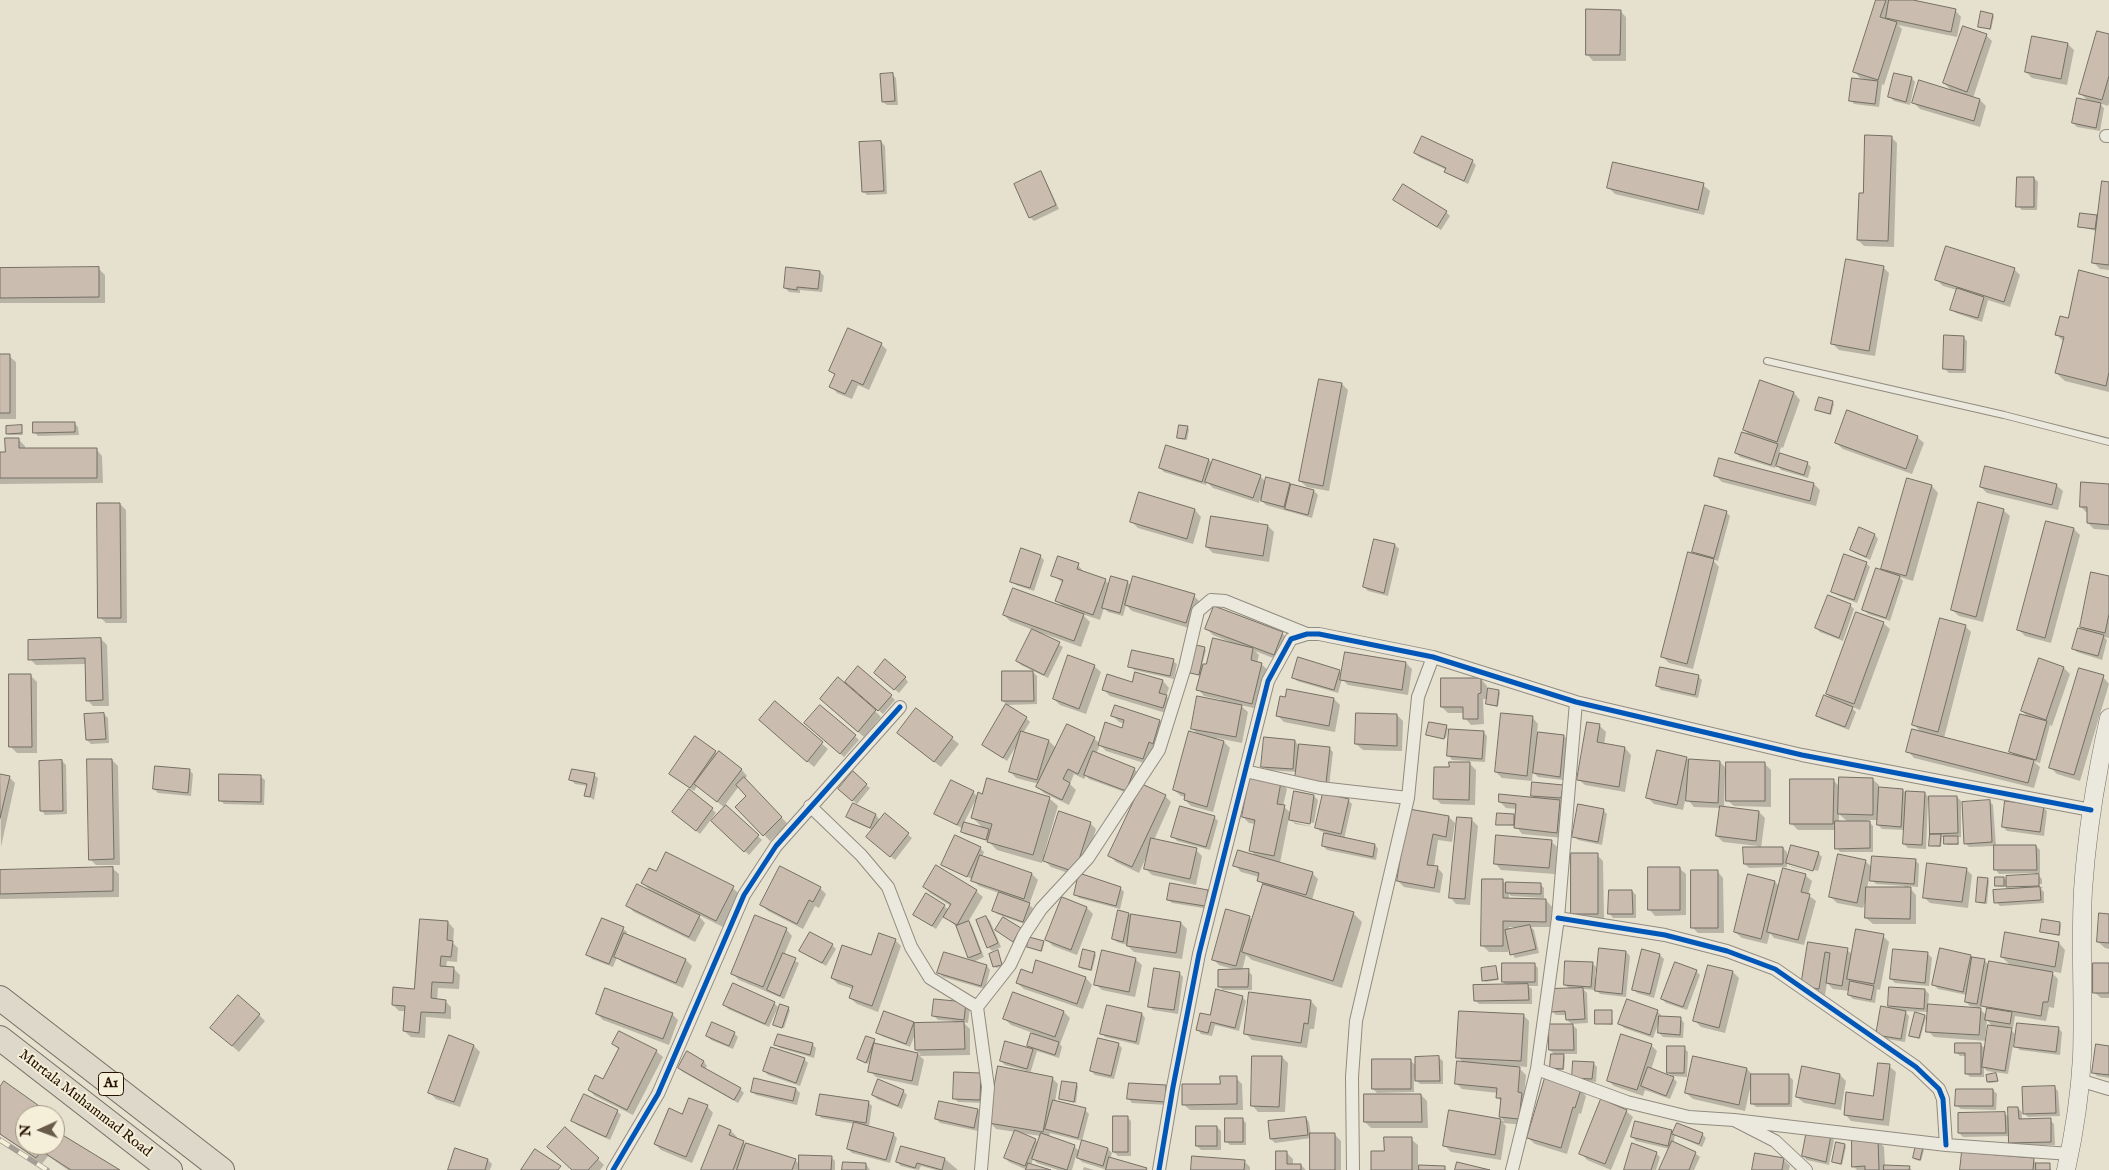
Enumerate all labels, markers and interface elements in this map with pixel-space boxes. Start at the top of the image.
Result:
street label: Murtala Muhammad Road [15,1047,155,1161]
road number: A1 [98,1072,124,1096]
north arrow [15,1105,65,1155]
text: N [17,1124,35,1137]

